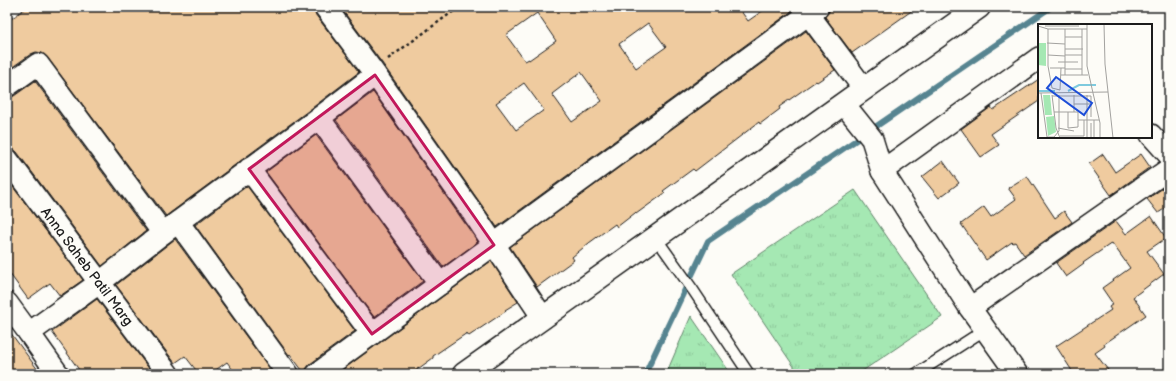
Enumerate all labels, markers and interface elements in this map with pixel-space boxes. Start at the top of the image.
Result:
inset map [1038,24,1152,138]
street label: Anna Saheb Patil Marg [37,204,137,329]

